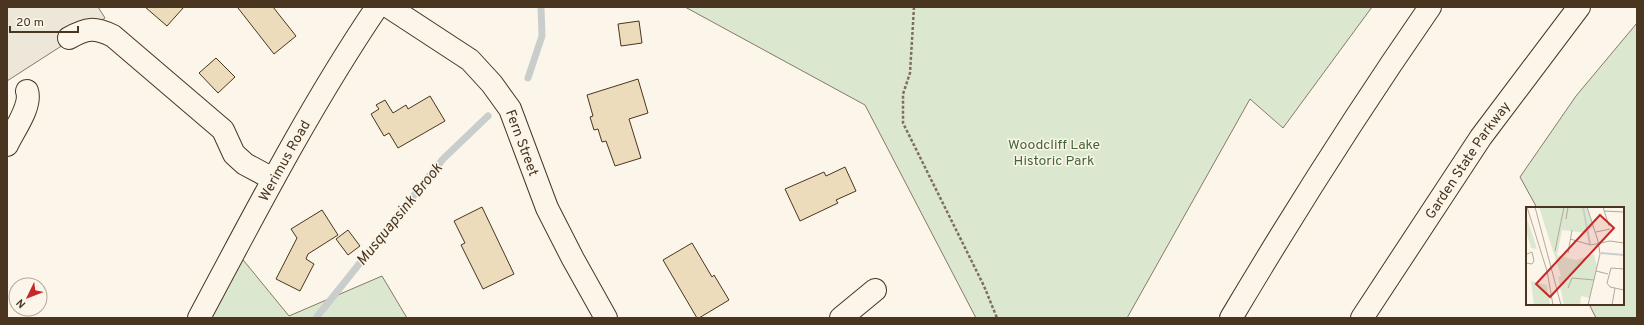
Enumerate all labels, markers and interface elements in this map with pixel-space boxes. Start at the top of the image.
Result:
scale bar [10,8,78,34]
text: 20 m [16,15,44,31]
street label: Garden State Parkway [1422,99,1515,223]
street label: Fern Street [501,108,541,179]
street label: Werimus Road [256,118,315,205]
park label: Woodcliff Lake Historic Park [1008,137,1100,170]
water label: Musquapsink Brook [353,160,448,270]
inset map [1526,207,1624,305]
north arrow [8,277,48,317]
text: N [14,295,29,311]

